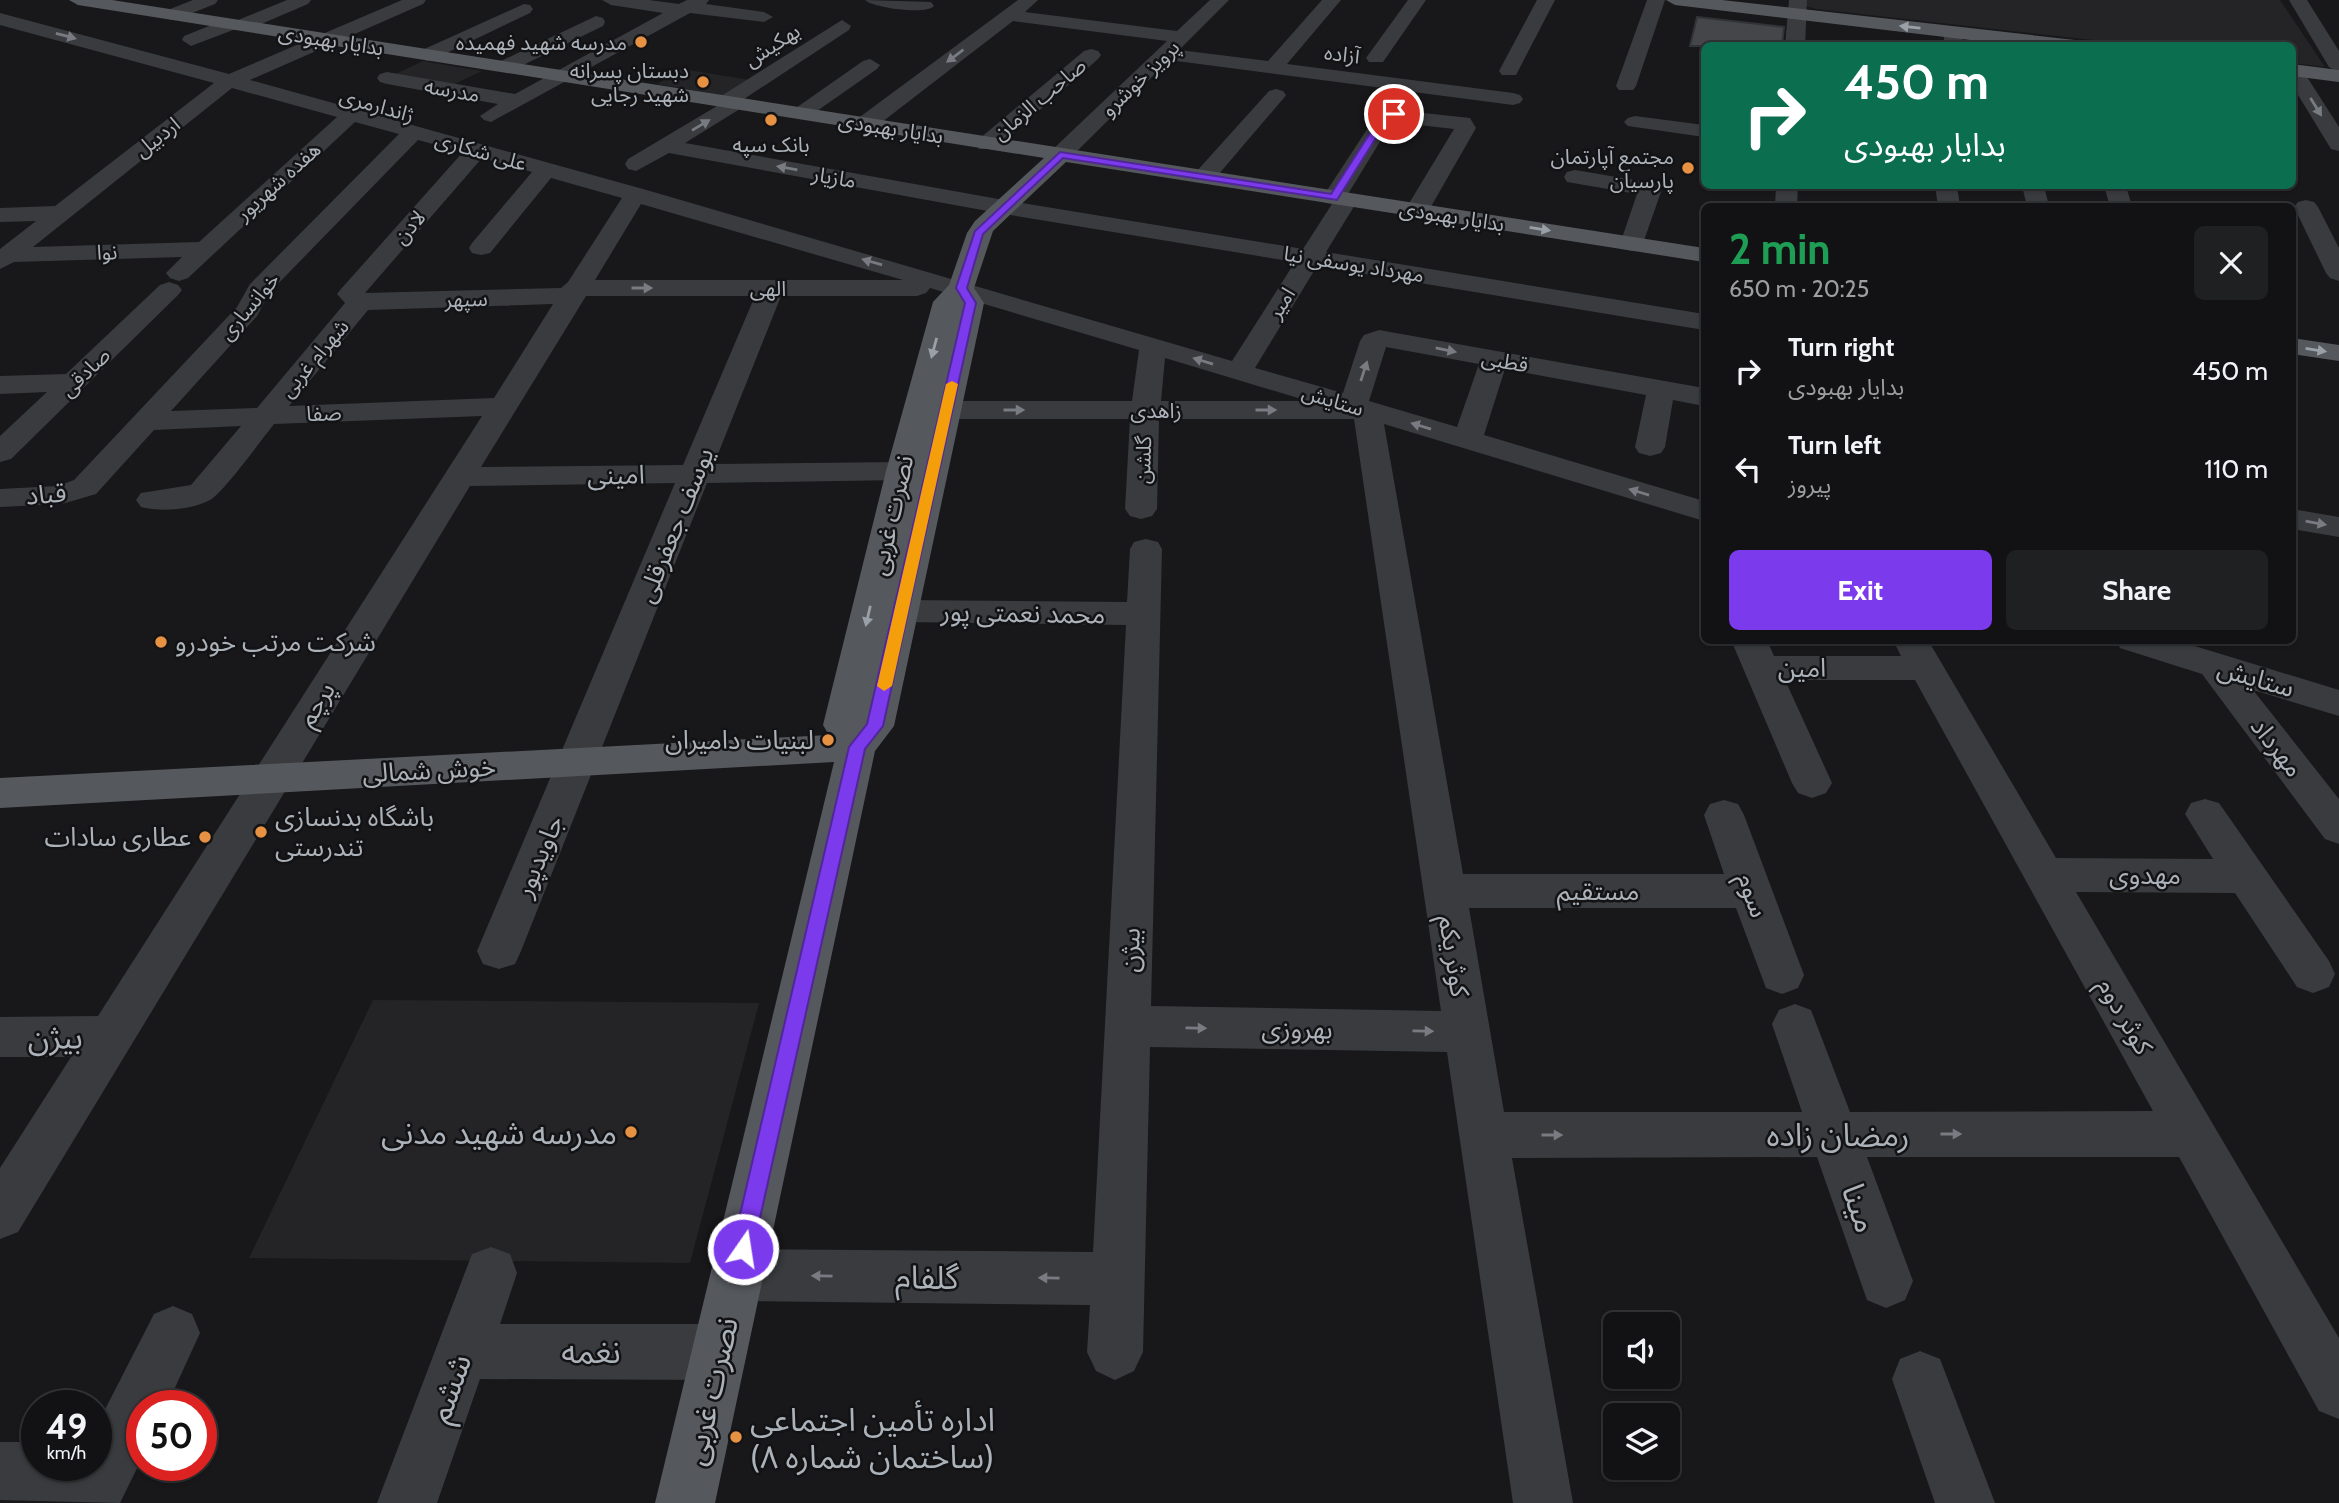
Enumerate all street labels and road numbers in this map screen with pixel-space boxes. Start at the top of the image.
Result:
street label: بهکیش [739,18,805,72]
street label: بدایار بهبودی [277,19,385,61]
street label: پرویز خوشرو [1095,34,1185,122]
street label: آزاده [1323,39,1362,69]
street label: صاحب الزمان [987,53,1091,145]
street label: مدرسه [422,73,482,107]
street label: ژاندارمری [337,82,417,128]
street label: بدایار بهبودی [837,107,945,149]
street label: اردبیل [129,111,185,163]
street label: علی شکاری [432,126,530,176]
street label: هفده شهریور [230,136,326,226]
street label: مازیار [809,161,858,193]
street label: بدایار بهبودی [1398,195,1506,237]
street label: لادن [388,205,430,249]
street label: نوا [96,239,118,265]
street label: مهرداد یوسفی نیا [1282,241,1426,287]
street label: خوانساری [214,267,284,345]
street label: الهی [750,276,786,301]
street label: امیر [1261,283,1300,324]
street label: سپهر [443,286,488,313]
street label: شهرام غربی [274,314,357,405]
street label: صادقی [55,342,115,402]
street label: قطبی [1480,345,1530,377]
street label: ستایش [1299,379,1367,421]
street label: زاهدی [1130,398,1182,423]
street label: صفا [306,400,342,426]
street label: گلشن [1130,435,1156,484]
street label: یوسف جعفرقلی [629,443,721,607]
street label: نصرت غربی [862,452,920,578]
street label: امینی [587,458,645,492]
street label: قباد [24,476,68,512]
street label: محمد نعمتی پور [939,596,1106,632]
street label: امین [1778,652,1826,684]
street label: ستایش [2214,652,2298,704]
street label: پرچم [290,676,345,735]
street label: مهرداد [2244,711,2310,783]
street label: خوش شمالی [361,751,497,789]
street label: جاویدپور [507,810,572,903]
street label: مهدوی [2109,859,2181,891]
street label: سوم [1726,868,1776,923]
street label: مستقیم [1557,875,1639,911]
street label: کوثر یکم [1428,913,1476,1000]
street label: بیژن [1113,927,1147,973]
street label: کوثر دوم [2087,972,2160,1062]
street label: بهروزی [1261,1012,1333,1046]
street label: بیژن [27,1017,83,1057]
street label: رمضان زاده [1767,1115,1909,1154]
street label: مینا [1834,1178,1886,1238]
street label: گلفام [895,1257,960,1302]
street label: نصرت غربی [674,1313,746,1469]
street label: نغمه [561,1332,621,1371]
street label: ششم [419,1348,484,1429]

